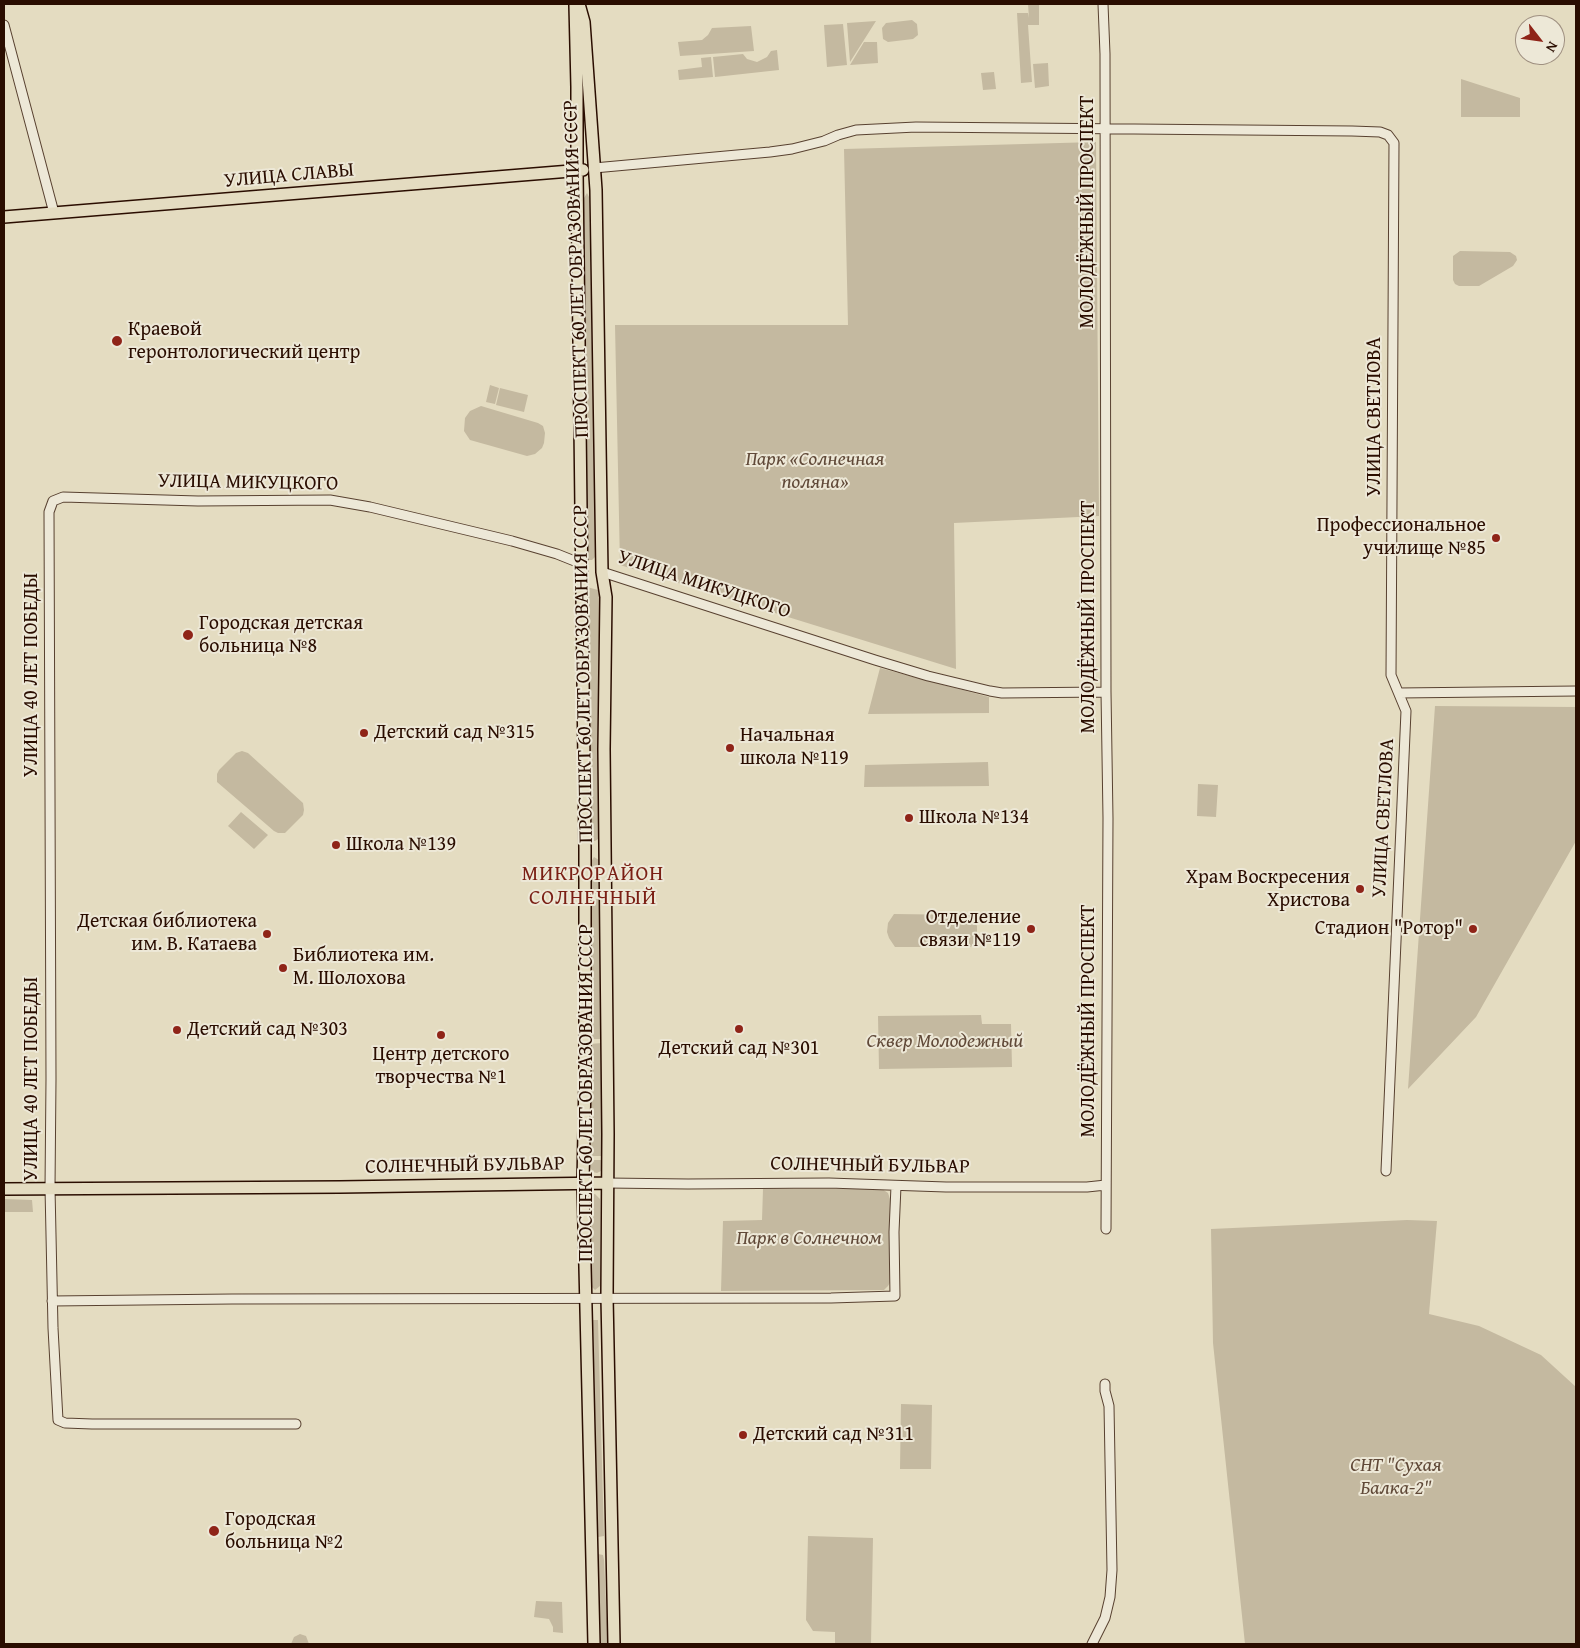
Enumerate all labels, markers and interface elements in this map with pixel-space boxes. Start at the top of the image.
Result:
north arrow [1515,15,1565,65]
text: N [1541,38,1563,56]
street label: МОЛОДЁЖНЫЙ ПРОСПЕКТ [1076,95,1100,329]
street label: ПРОСПЕКТ 60 ЛЕТ ОБРАЗОВАНИЯ СССР [559,100,595,438]
street label: УЛИЦА СЛАВЫ [223,158,355,194]
place label: Краевой геронтологический центр [128,318,360,365]
marker: Краевой геронтологический центр [110,334,124,348]
street label: УЛИЦА СВЕТЛОВА [1363,337,1387,497]
park label: Парк «Солнечная поляна» [745,448,885,495]
street label: УЛИЦА МИКУЦКОГО [158,469,338,497]
street label: МОЛОДЁЖНЫЙ ПРОСПЕКТ [1077,500,1101,734]
street label: ПРОСПЕКТ 60 ЛЕТ ОБРАЗОВАНИЯ СССР [569,505,599,843]
place label: Профессиональное училище №85 [1317,514,1486,561]
marker: Профессиональное училище №85 [1490,532,1502,544]
street label: УЛИЦА МИКУЦКОГО [614,546,794,624]
street label: УЛИЦА 40 ЛЕТ ПОБЕДЫ [20,573,44,777]
place label: Городская детская больница №8 [199,612,363,659]
marker: Городская детская больница №8 [181,628,195,642]
place label: Детский сад №315 [374,721,535,745]
place label: Начальная школа №119 [740,724,849,771]
marker: Детский сад №315 [358,727,370,739]
street label: УЛИЦА СВЕТЛОВА [1368,738,1400,898]
marker: Начальная школа №119 [724,742,736,754]
place label: Школа №134 [919,806,1029,830]
marker: Школа №134 [903,812,915,824]
place label: Школа №139 [346,833,456,857]
marker: Школа №139 [330,839,342,851]
district label: МИКРОРАЙОН СОЛНЕЧНЫЙ [521,862,665,912]
place label: Храм Воскресения Христова [1186,866,1350,913]
marker: Храм Воскресения Христова [1354,883,1366,895]
street label: МОЛОДЁЖНЫЙ ПРОСПЕКТ [1077,904,1101,1138]
place label: Отделение связи №119 [919,906,1021,953]
place label: Детская библиотека им. В. Катаева [77,910,257,957]
place label: Стадион "Ротор" [1315,917,1463,941]
marker: Отделение связи №119 [1025,923,1037,935]
marker: Стадион "Ротор" [1467,923,1479,935]
street label: ПРОСПЕКТ 60 ЛЕТ ОБРАЗОВАНИЯ СССР [575,924,599,1262]
marker: Детская библиотека им. В. Катаева [261,928,273,940]
place label: Библиотека им. М. Шолохова [293,944,434,991]
marker: Библиотека им. М. Шолохова [277,962,289,974]
street label: УЛИЦА 40 ЛЕТ ПОБЕДЫ [20,977,44,1181]
place label: Детский сад №303 [187,1018,348,1042]
marker: Детский сад №301 [733,1023,745,1035]
marker: Детский сад №303 [171,1024,183,1036]
marker: Центр детского творчества №1 [435,1029,447,1041]
park label: Сквер Молодежный [866,1030,1024,1054]
place label: Детский сад №301 [659,1037,819,1061]
place label: Центр детского творчества №1 [373,1043,509,1090]
street label: СОЛНЕЧНЫЙ БУЛЬВАР [365,1152,565,1180]
street label: СОЛНЕЧНЫЙ БУЛЬВАР [770,1152,970,1180]
park label: Парк в Солнечном [736,1227,882,1251]
place label: Детский сад №311 [753,1423,914,1447]
marker: Детский сад №311 [737,1429,749,1441]
park label: СНТ "Сухая Балка-2" [1350,1454,1442,1501]
place label: Городская больница №2 [225,1508,343,1555]
marker: Городская больница №2 [207,1524,221,1538]

